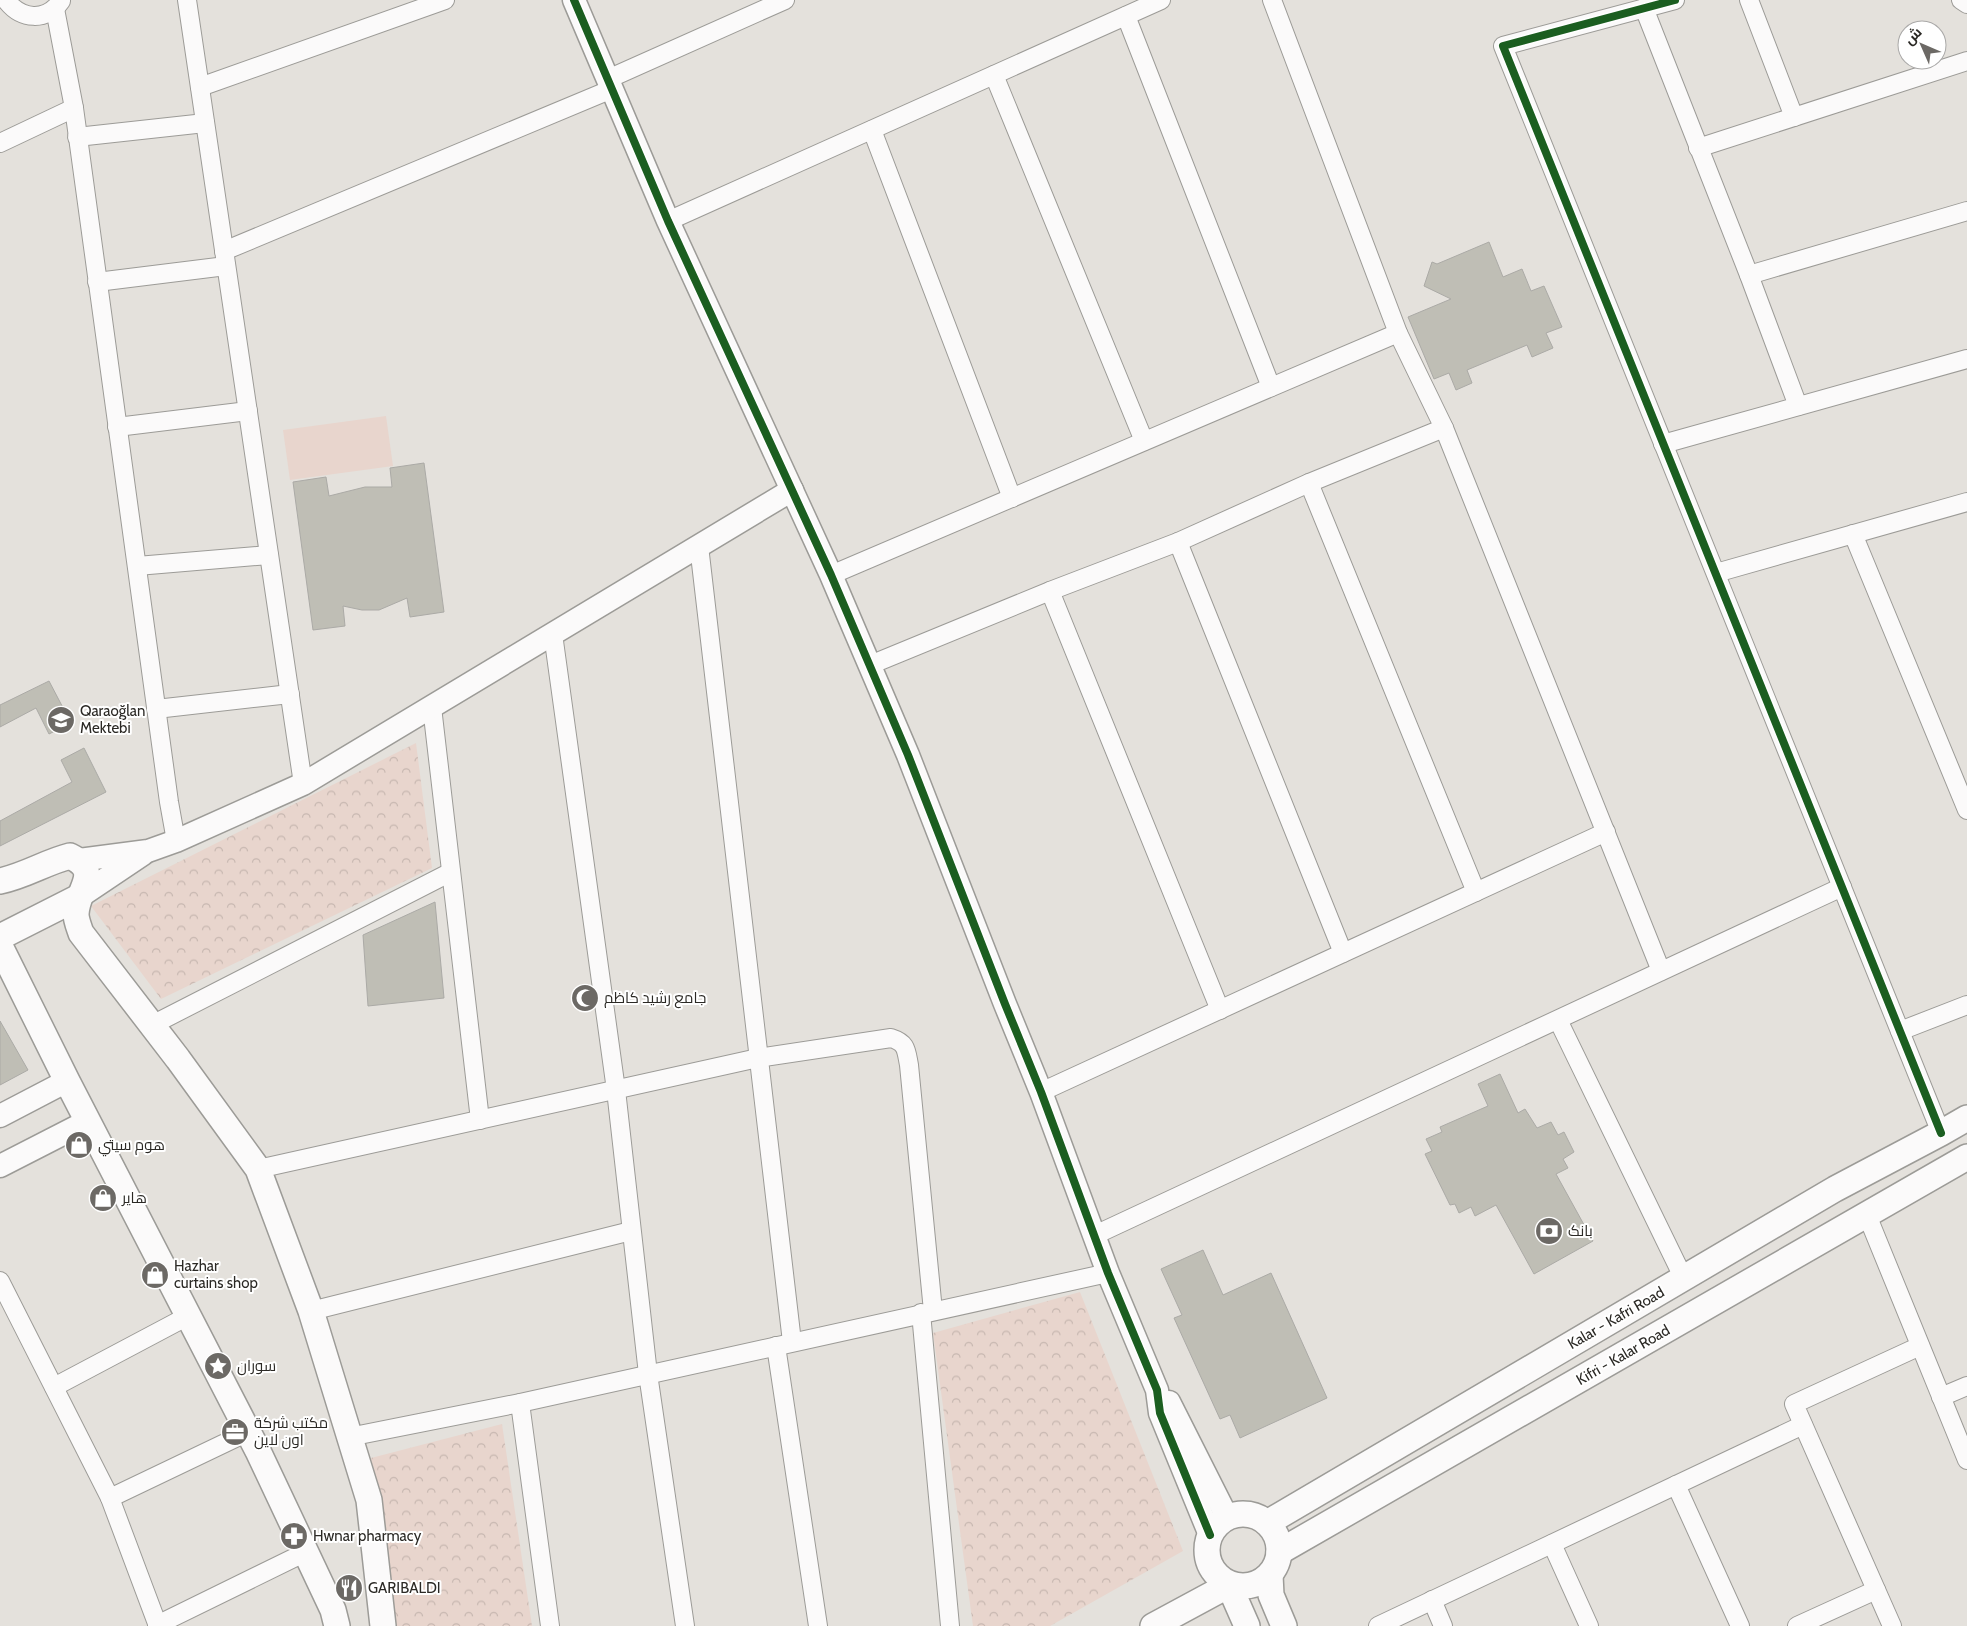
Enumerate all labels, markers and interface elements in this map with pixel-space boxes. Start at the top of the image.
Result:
north arrow [1897,20,1947,70]
text: ش [1900,23,1926,49]
place label: Qaraoğlan Mektebi [80,702,145,737]
school or university icon: Qaraoğlan Mektebi [46,705,76,735]
mosque icon: جامع رشيد كاظم [570,983,600,1013]
place label: جامع رشيد كاظم [604,989,706,1009]
shop icon: هوم سيتي [64,1130,94,1160]
place label: هوم سيتي [98,1136,165,1157]
shop icon: هاير [88,1183,118,1213]
place label: هاير [121,1189,147,1207]
bank icon: بانک [1534,1216,1564,1246]
place label: بانک [1568,1222,1593,1240]
place label: Hazhar curtains shop [174,1257,258,1292]
shop icon: Hazhar curtains shop [140,1260,170,1290]
street label: Kalar - Kafri Road [1564,1283,1668,1353]
street label: Kifri - Kalar Road [1573,1321,1673,1389]
place icon: سوران [203,1351,233,1381]
place label: سوران [237,1357,276,1376]
place label: مكتب شركة اون لاين [254,1414,328,1450]
office icon: مكتب شركة اون لاين [220,1417,250,1447]
pharmacy icon: Hwnar pharmacy [279,1521,309,1551]
place label: Hwnar pharmacy [313,1527,422,1545]
restaurant icon: GARIBALDI [334,1573,364,1603]
place label: GARIBALDI [368,1579,441,1597]

